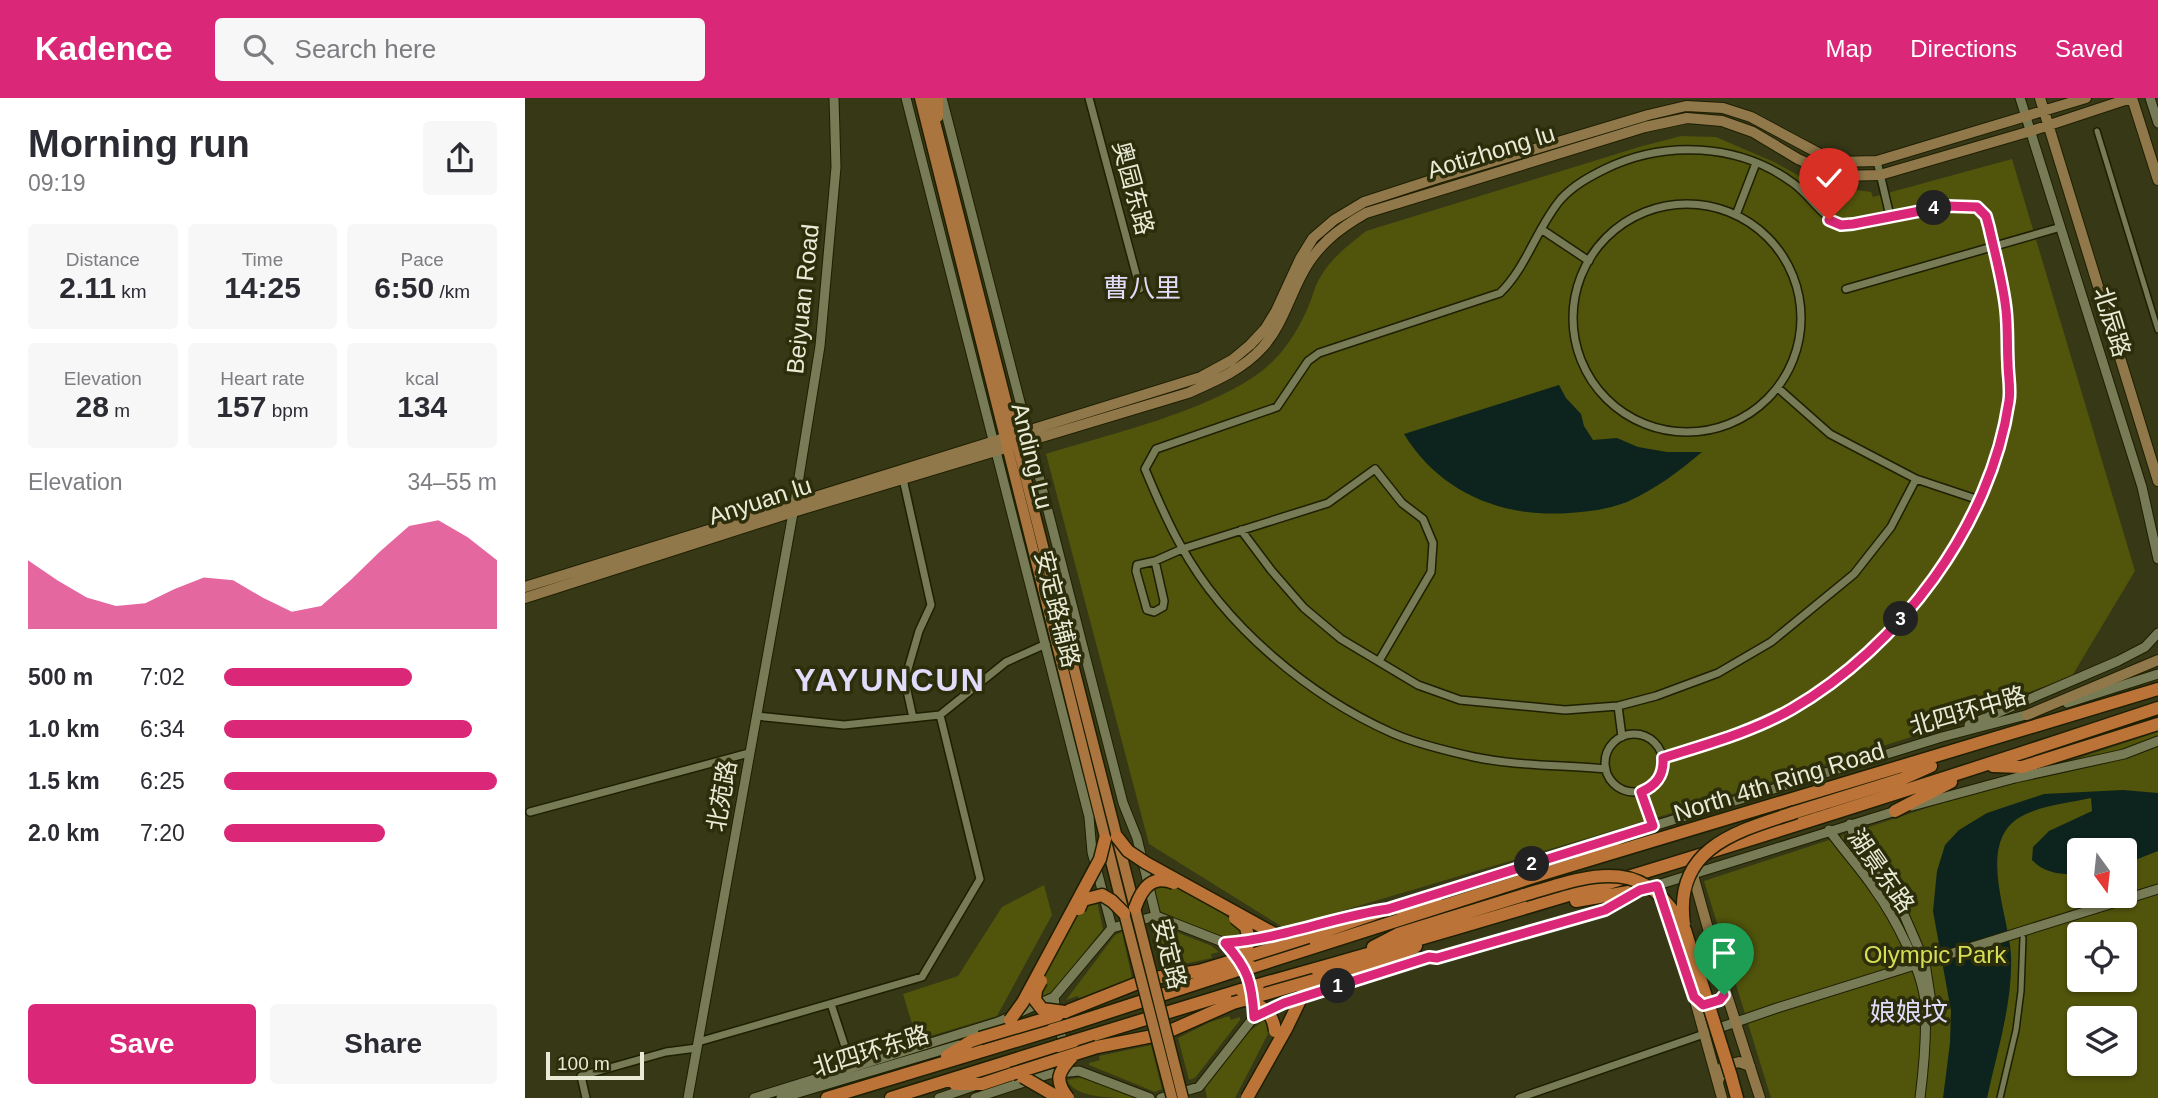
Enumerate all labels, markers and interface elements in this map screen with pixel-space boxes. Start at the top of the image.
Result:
search box [215,18,705,81]
text: Kadence [35,30,173,67]
icon: search [239,30,277,68]
text: Search here [295,34,436,64]
text: Map [1826,35,1872,62]
text: Directions [1910,35,2017,62]
text: Saved [2055,35,2123,62]
street label: Aotizhong lu [1424,119,1558,184]
button: share [423,121,497,195]
text: Morning run [28,123,250,165]
street label: 奥园东路 [1108,138,1159,238]
pin [1799,148,1859,220]
icon: check [1810,159,1848,197]
text: 09:19 [28,170,86,196]
pin: 4 [1917,190,1951,226]
text: 4 [1928,197,1939,218]
street label: Beiyuan Road [781,223,824,375]
text: Distance [66,249,140,270]
text: Time [242,249,283,270]
text: Pace [401,249,444,270]
text: 2.11 [59,271,116,304]
text: 14:25 [224,271,301,304]
text: 6:50 [374,271,434,304]
district label: 曹八里 [1103,273,1181,303]
text: km [116,281,147,302]
text: /km [434,281,470,302]
street label: 北辰路 [2089,283,2136,360]
text: Elevation [64,368,142,389]
text: Heart rate [220,368,305,389]
text: kcal [405,368,439,389]
text: 28 [76,390,109,423]
text: 157 [216,390,266,423]
text: 134 [397,390,447,423]
text: m [109,400,130,421]
text: bpm [266,400,309,421]
street label: Anding Lu [1006,400,1059,512]
text: Elevation [28,469,123,495]
text: 34–55 m [407,469,497,495]
street label: Anyuan lu [705,471,815,530]
street label: 安定路辅路 [1030,547,1085,670]
pin: 3 [1883,602,1919,636]
text: 3 [1895,608,1906,629]
district label: YAYUNCUN [794,662,986,698]
text: 500 m [28,664,93,690]
text: 7:02 [140,664,185,690]
street label: 北四环中路 [1906,681,2029,740]
text: 1.0 km [28,716,100,742]
text: 6:34 [140,716,185,742]
street label: North 4th Ring Road [1670,737,1887,826]
street label: 北苑路 [702,758,741,834]
text: 1.5 km [28,768,100,794]
text: 6:25 [140,768,185,794]
text: 2.0 km [28,820,100,846]
text: 7:20 [140,820,185,846]
street label: 湖景东路 [1843,824,1920,918]
north arrow [2067,838,2137,908]
map controls [2067,838,2137,1076]
pin: 2 [1515,846,1549,882]
text: 2 [1526,853,1537,874]
street label: 安定路 [1148,916,1191,992]
button: locate [2067,922,2137,992]
pin [1694,923,1754,995]
icon: arrive [1705,934,1743,972]
park label: Olympic Park [1864,941,2007,968]
pin: 1 [1321,968,1355,1004]
text: 1 [1332,975,1343,996]
district label: 娘娘坟 [1870,997,1948,1027]
button: Save [28,1004,256,1084]
button: Share [270,1004,497,1084]
button: layers [2067,1006,2137,1076]
street label: 北四环东路 [810,1020,932,1081]
scale bar [546,1049,644,1081]
text: 100 m [557,1053,610,1074]

